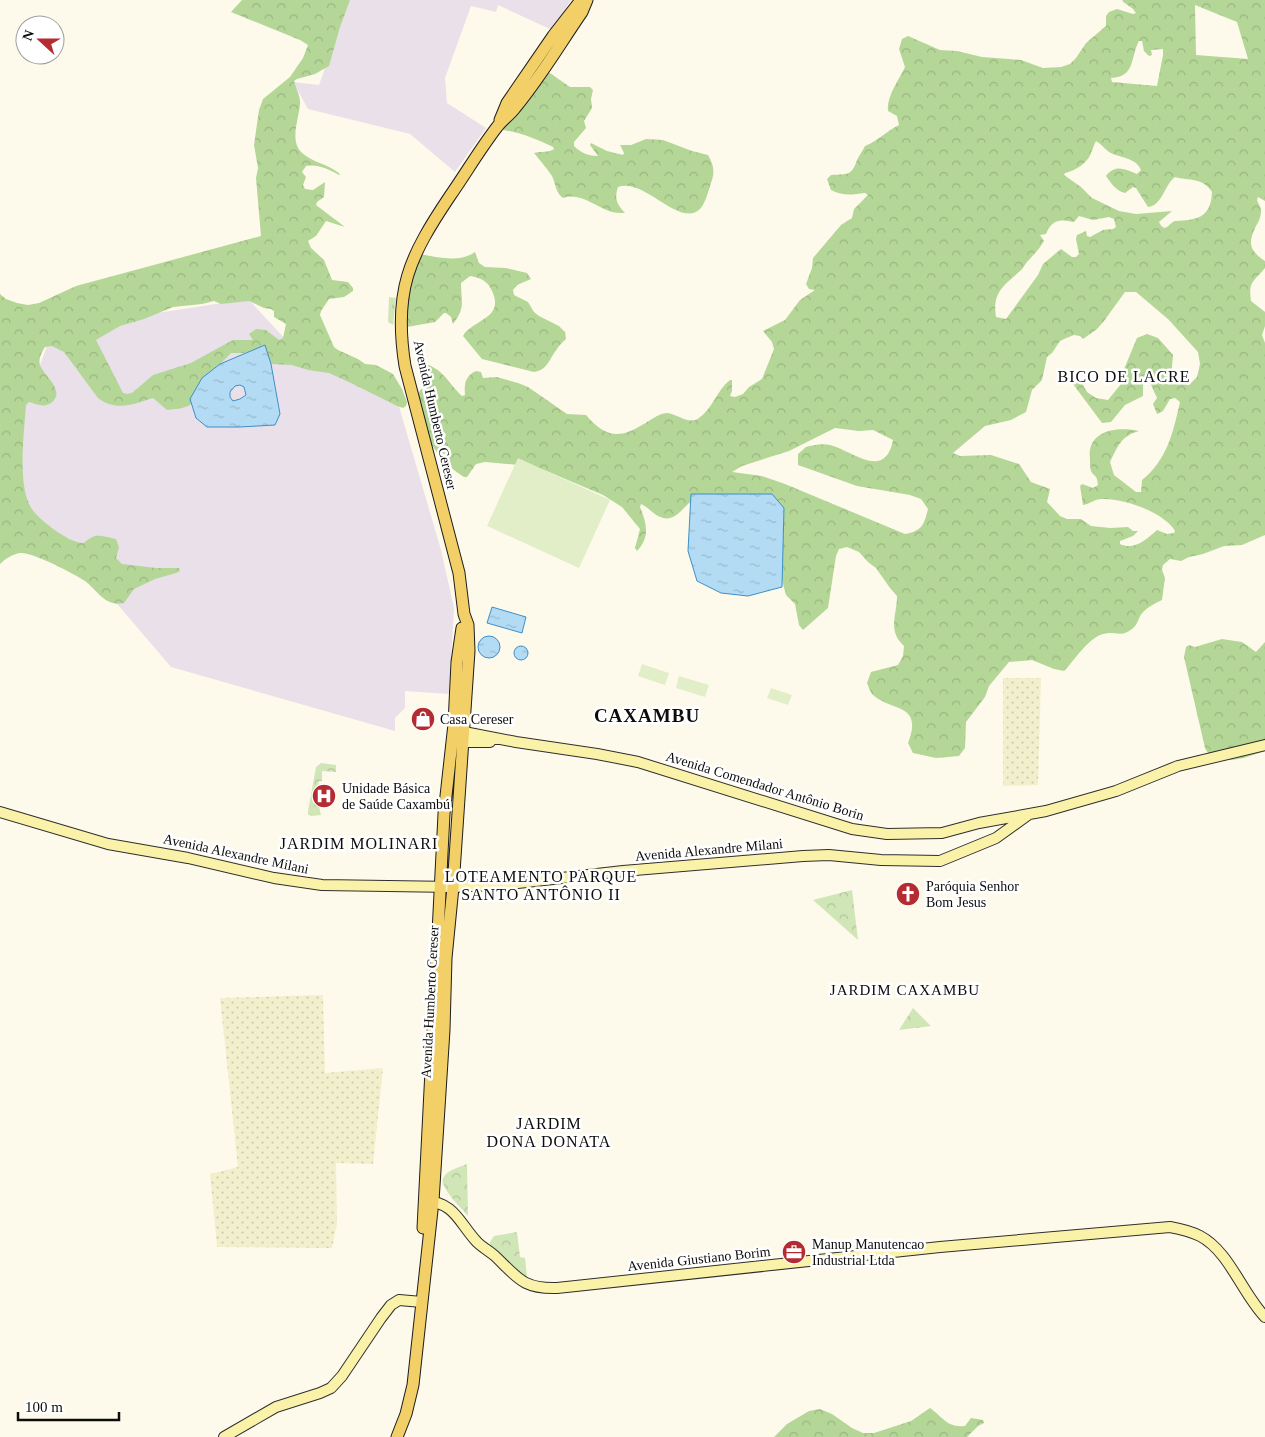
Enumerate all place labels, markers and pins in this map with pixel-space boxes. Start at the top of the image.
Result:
shop icon: Casa Cereser [410,706,436,732]
place label: Casa Cereser [440,712,514,727]
place label: Unidade Básica de Saúde Caxambú [342,781,450,812]
hospital icon: Unidade Básica de Saúde Caxambú [311,783,337,809]
place label: Paróquia Senhor Bom Jesus [926,879,1019,910]
church icon: Paróquia Senhor Bom Jesus [895,881,921,907]
place label: Manup Manutencao Industrial Ltda [812,1237,924,1268]
office icon: Manup Manutencao Industrial Ltda [781,1239,807,1265]

